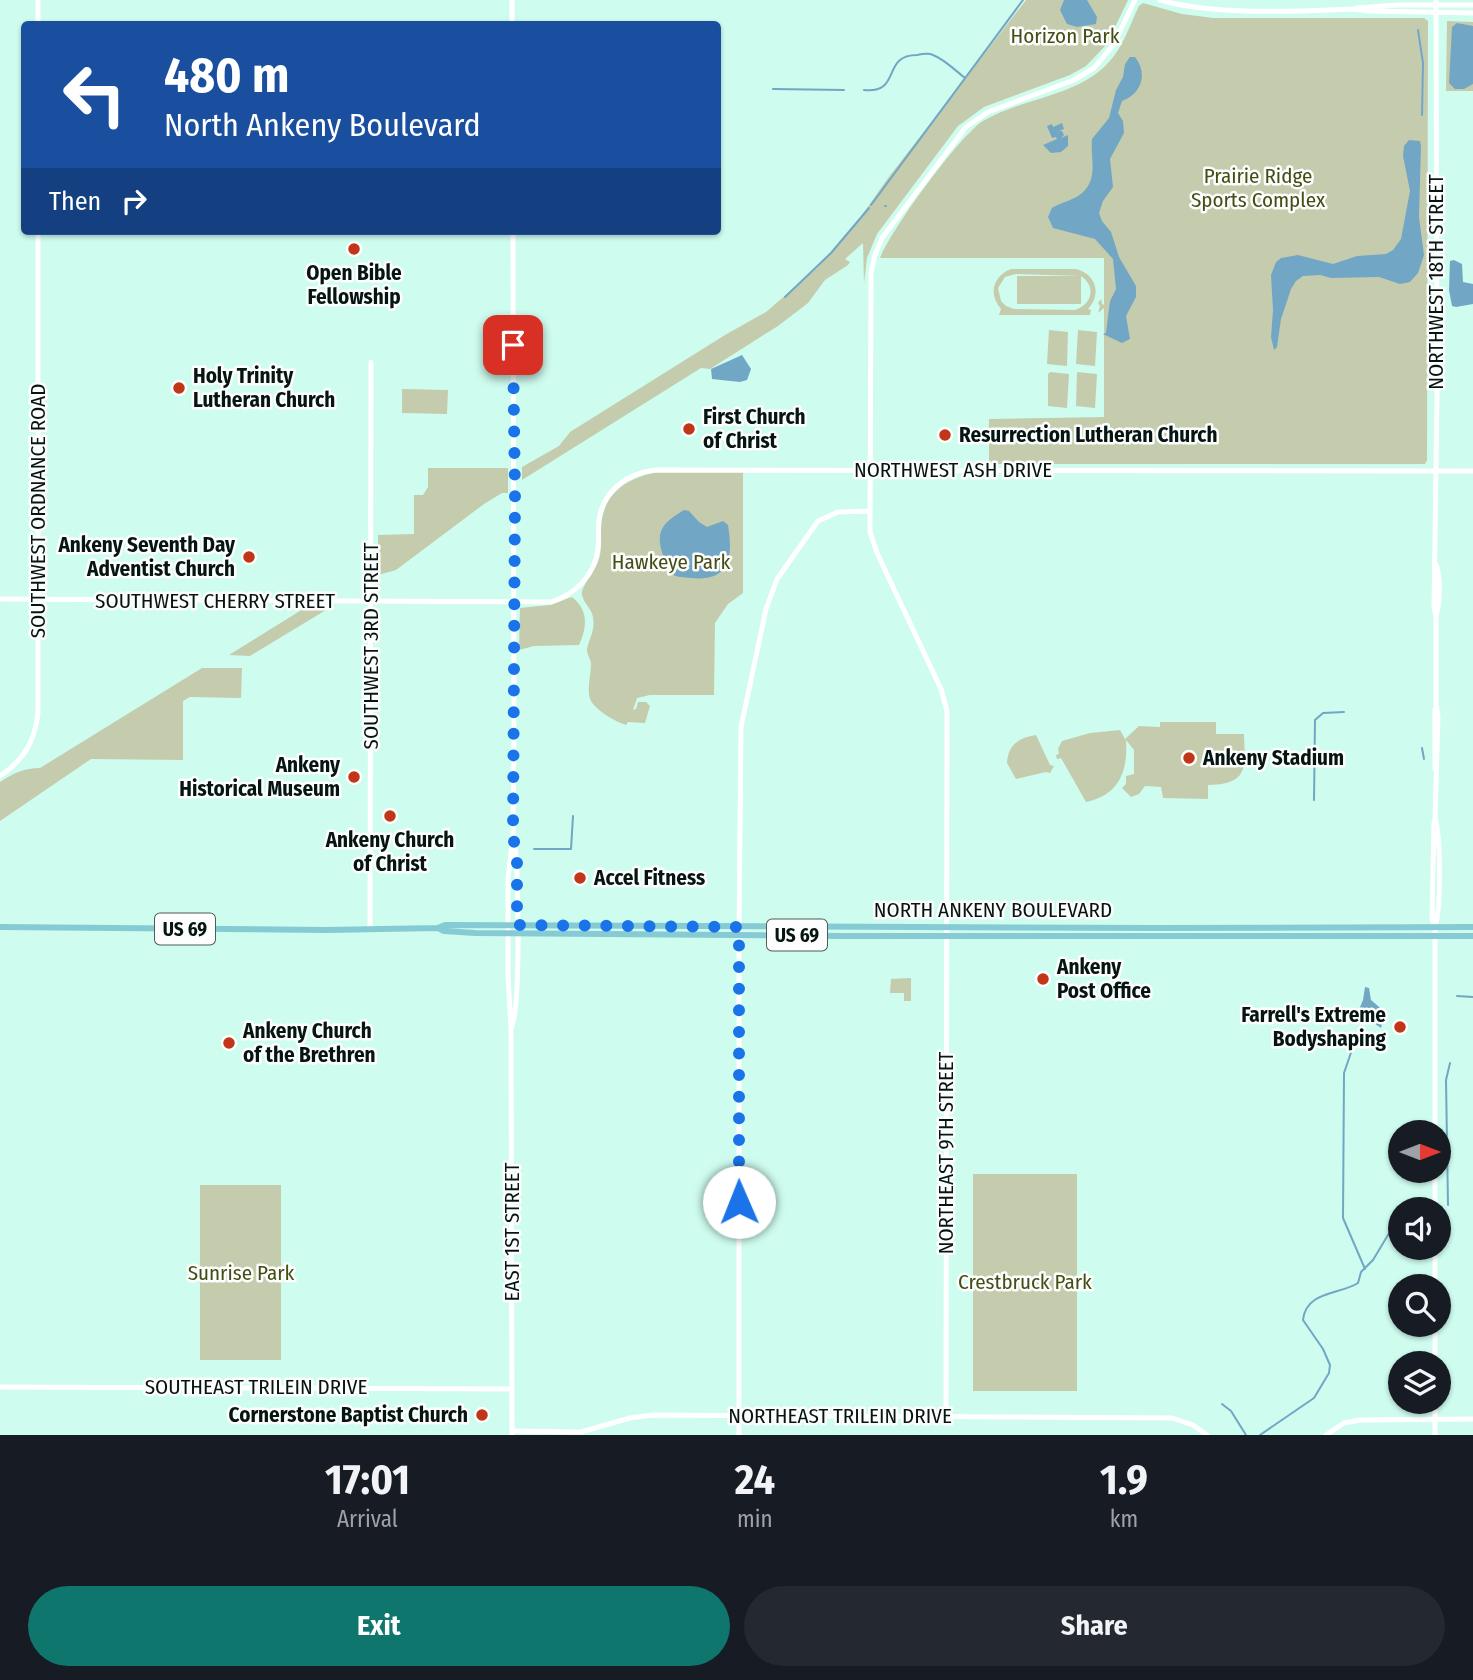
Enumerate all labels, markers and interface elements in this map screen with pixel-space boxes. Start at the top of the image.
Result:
park label: Horizon Park [1011,23,1120,49]
text: 480 m [164,46,289,105]
icon: left [49,49,140,140]
text: North Ankeny Boulevard [164,106,481,144]
park label: Prairie Ridge Sports Complex [1191,163,1326,213]
street label: NORTHWEST 18TH STREET [1423,174,1449,390]
icon: right [115,182,153,220]
text: Then [49,186,101,217]
marker: Open Bible Fellowship [346,241,362,257]
place label: Open Bible Fellowship [306,260,402,310]
pin [483,315,543,375]
icon: arrive [494,326,532,364]
place label: Holy Trinity Lutheran Church [193,363,335,413]
marker: Holy Trinity Lutheran Church [171,380,187,396]
street label: SOUTHWEST ORDNANCE ROAD [25,384,51,638]
place label: First Church of Christ [703,404,806,454]
marker: First Church of Christ [681,421,697,437]
place label: Resurrection Lutheran Church [959,422,1217,448]
marker: Resurrection Lutheran Church [937,427,953,443]
street label: NORTHWEST ASH DRIVE [854,457,1052,483]
place label: Ankeny Seventh Day Adventist Church [57,532,236,582]
street label: SOUTHWEST 3RD STREET [358,542,384,749]
marker: Ankeny Seventh Day Adventist Church [241,549,257,565]
park label: Hawkeye Park [612,549,730,575]
street label: SOUTHWEST CHERRY STREET [95,588,335,614]
place label: Ankeny Stadium [1202,745,1344,771]
marker: Ankeny Stadium [1181,750,1197,766]
place label: Ankeny Historical Museum [179,752,341,802]
marker: Ankeny Historical Museum [346,769,362,785]
marker: Ankeny Church of Christ [382,808,398,824]
place label: Ankeny Church of Christ [325,827,454,877]
place label: Accel Fitness [593,865,705,891]
marker: Accel Fitness [572,870,588,886]
street label: NORTH ANKENY BOULEVARD [874,897,1112,923]
road number: US 69 [155,914,215,945]
road number: US 69 [767,920,827,951]
place label: Ankeny Post Office [1056,954,1151,1004]
marker: Ankeny Post Office [1035,971,1051,987]
place label: Farrell's Extreme Bodyshaping [1241,1002,1387,1052]
place label: Ankeny Church of the Brethren [242,1018,376,1068]
marker: Farrell's Extreme Bodyshaping [1392,1019,1408,1035]
marker: Ankeny Church of the Brethren [221,1035,237,1051]
street label: NORTHEAST 9TH STREET [933,1051,959,1254]
north arrow [1388,1120,1451,1183]
map controls [1388,1120,1451,1414]
street label: EAST 1ST STREET [499,1162,525,1301]
position arrow [702,1165,776,1239]
button: sound [1388,1197,1451,1260]
park label: Sunrise Park [188,1260,295,1286]
park label: Crestbruck Park [958,1269,1092,1295]
button: search [1388,1274,1451,1337]
button: layers [1388,1351,1451,1414]
street label: SOUTHEAST TRILEIN DRIVE [145,1374,367,1400]
place label: Cornerstone Baptist Church [229,1402,468,1428]
street label: NORTHEAST TRILEIN DRIVE [728,1403,952,1429]
marker: Cornerstone Baptist Church [474,1407,490,1423]
text: 17:01 [325,1455,410,1505]
text: 24 [735,1455,775,1505]
text: 1.9 [1100,1455,1148,1505]
text: Arrival [337,1505,398,1533]
text: min [737,1505,773,1533]
text: km [1110,1505,1138,1533]
button: Exit [28,1586,730,1666]
button: Share [744,1586,1445,1666]

